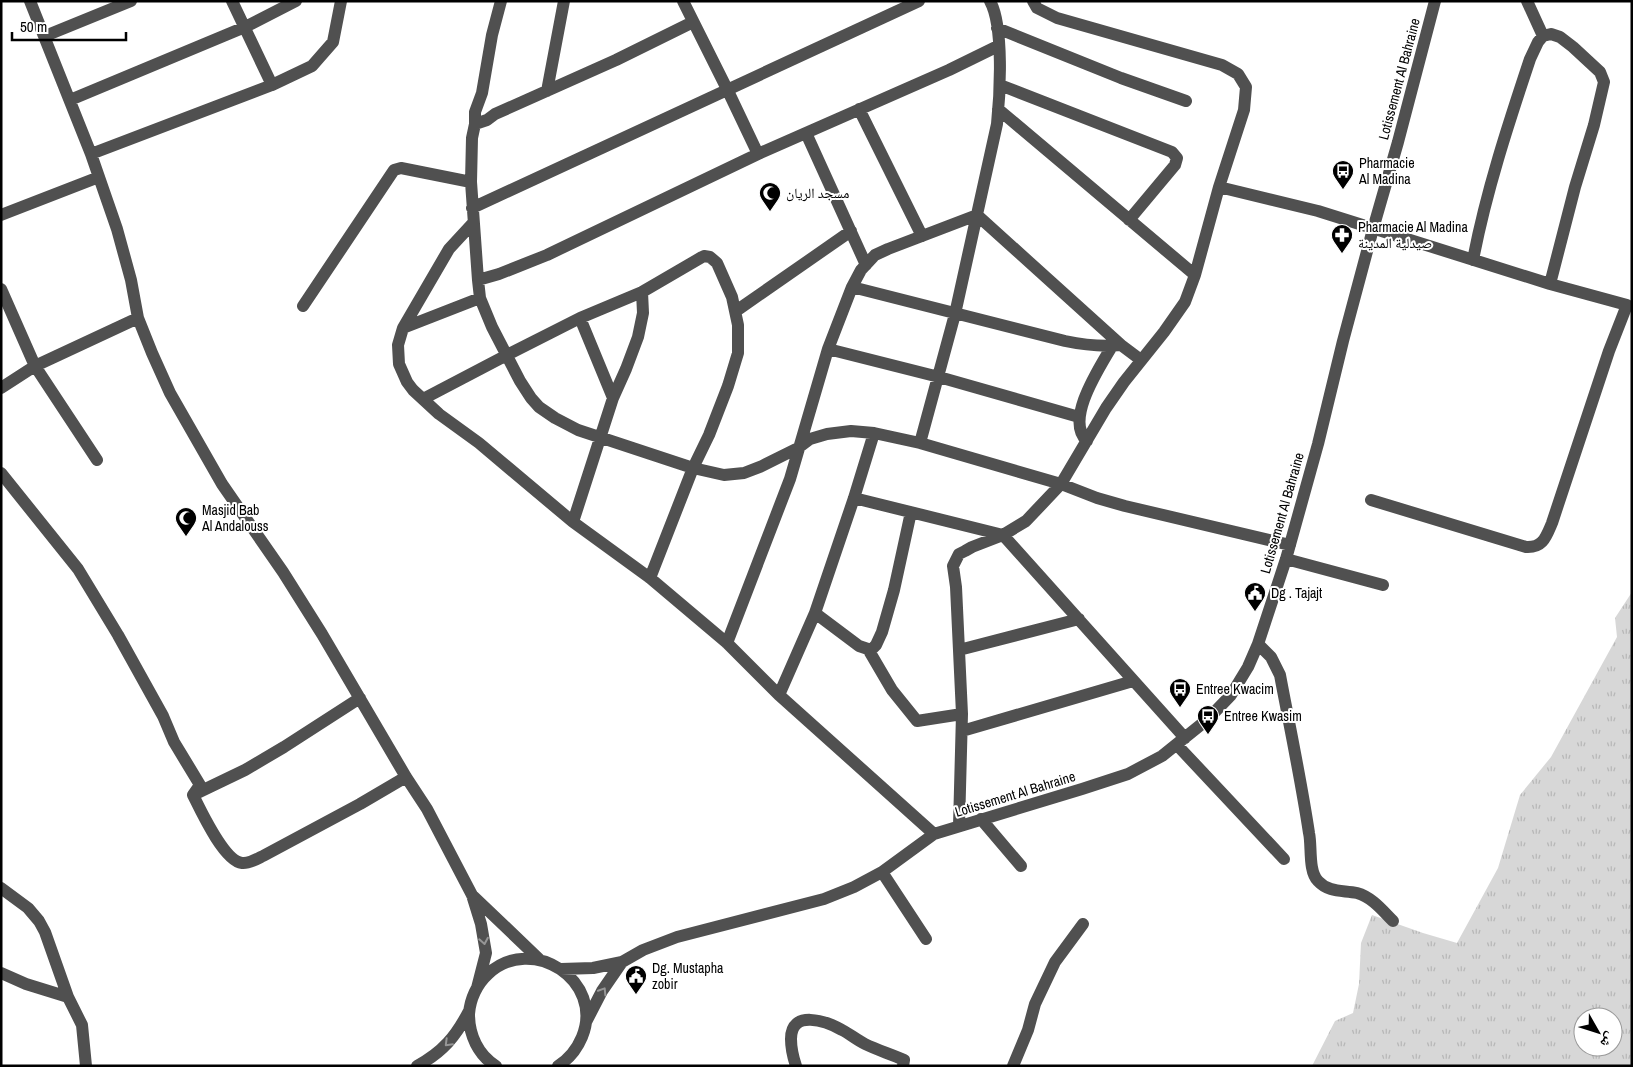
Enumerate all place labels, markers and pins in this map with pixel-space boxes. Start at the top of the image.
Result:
place label: Pharmacie Al Madina [1358,154,1415,188]
bus stop icon: Pharmacie Al Madina [1331,159,1355,190]
mosque icon: مسجد الريان [758,181,782,212]
place label: مسجد الريان [786,184,849,202]
place label: Pharmacie Al Madina صيدلية المدينة [1358,218,1468,252]
pharmacy icon: Pharmacie Al Madina صيدلية المدينة [1330,223,1354,254]
place label: Masjid Bab Al Andalouss [201,501,269,535]
mosque icon: Masjid Bab Al Andalouss [174,506,198,537]
public building icon: Dg . Tajajt [1243,581,1267,612]
place label: Dg . Tajajt [1271,584,1322,602]
bus stop icon: Entree Kwacim [1168,677,1192,708]
place label: Entree Kwacim [1196,680,1274,698]
bus stop icon: Entree Kwasim [1196,704,1220,735]
place label: Entree Kwasim [1224,707,1302,725]
place label: Dg. Mustapha zobir [652,959,724,993]
public building icon: Dg. Mustapha zobir [624,964,648,995]

